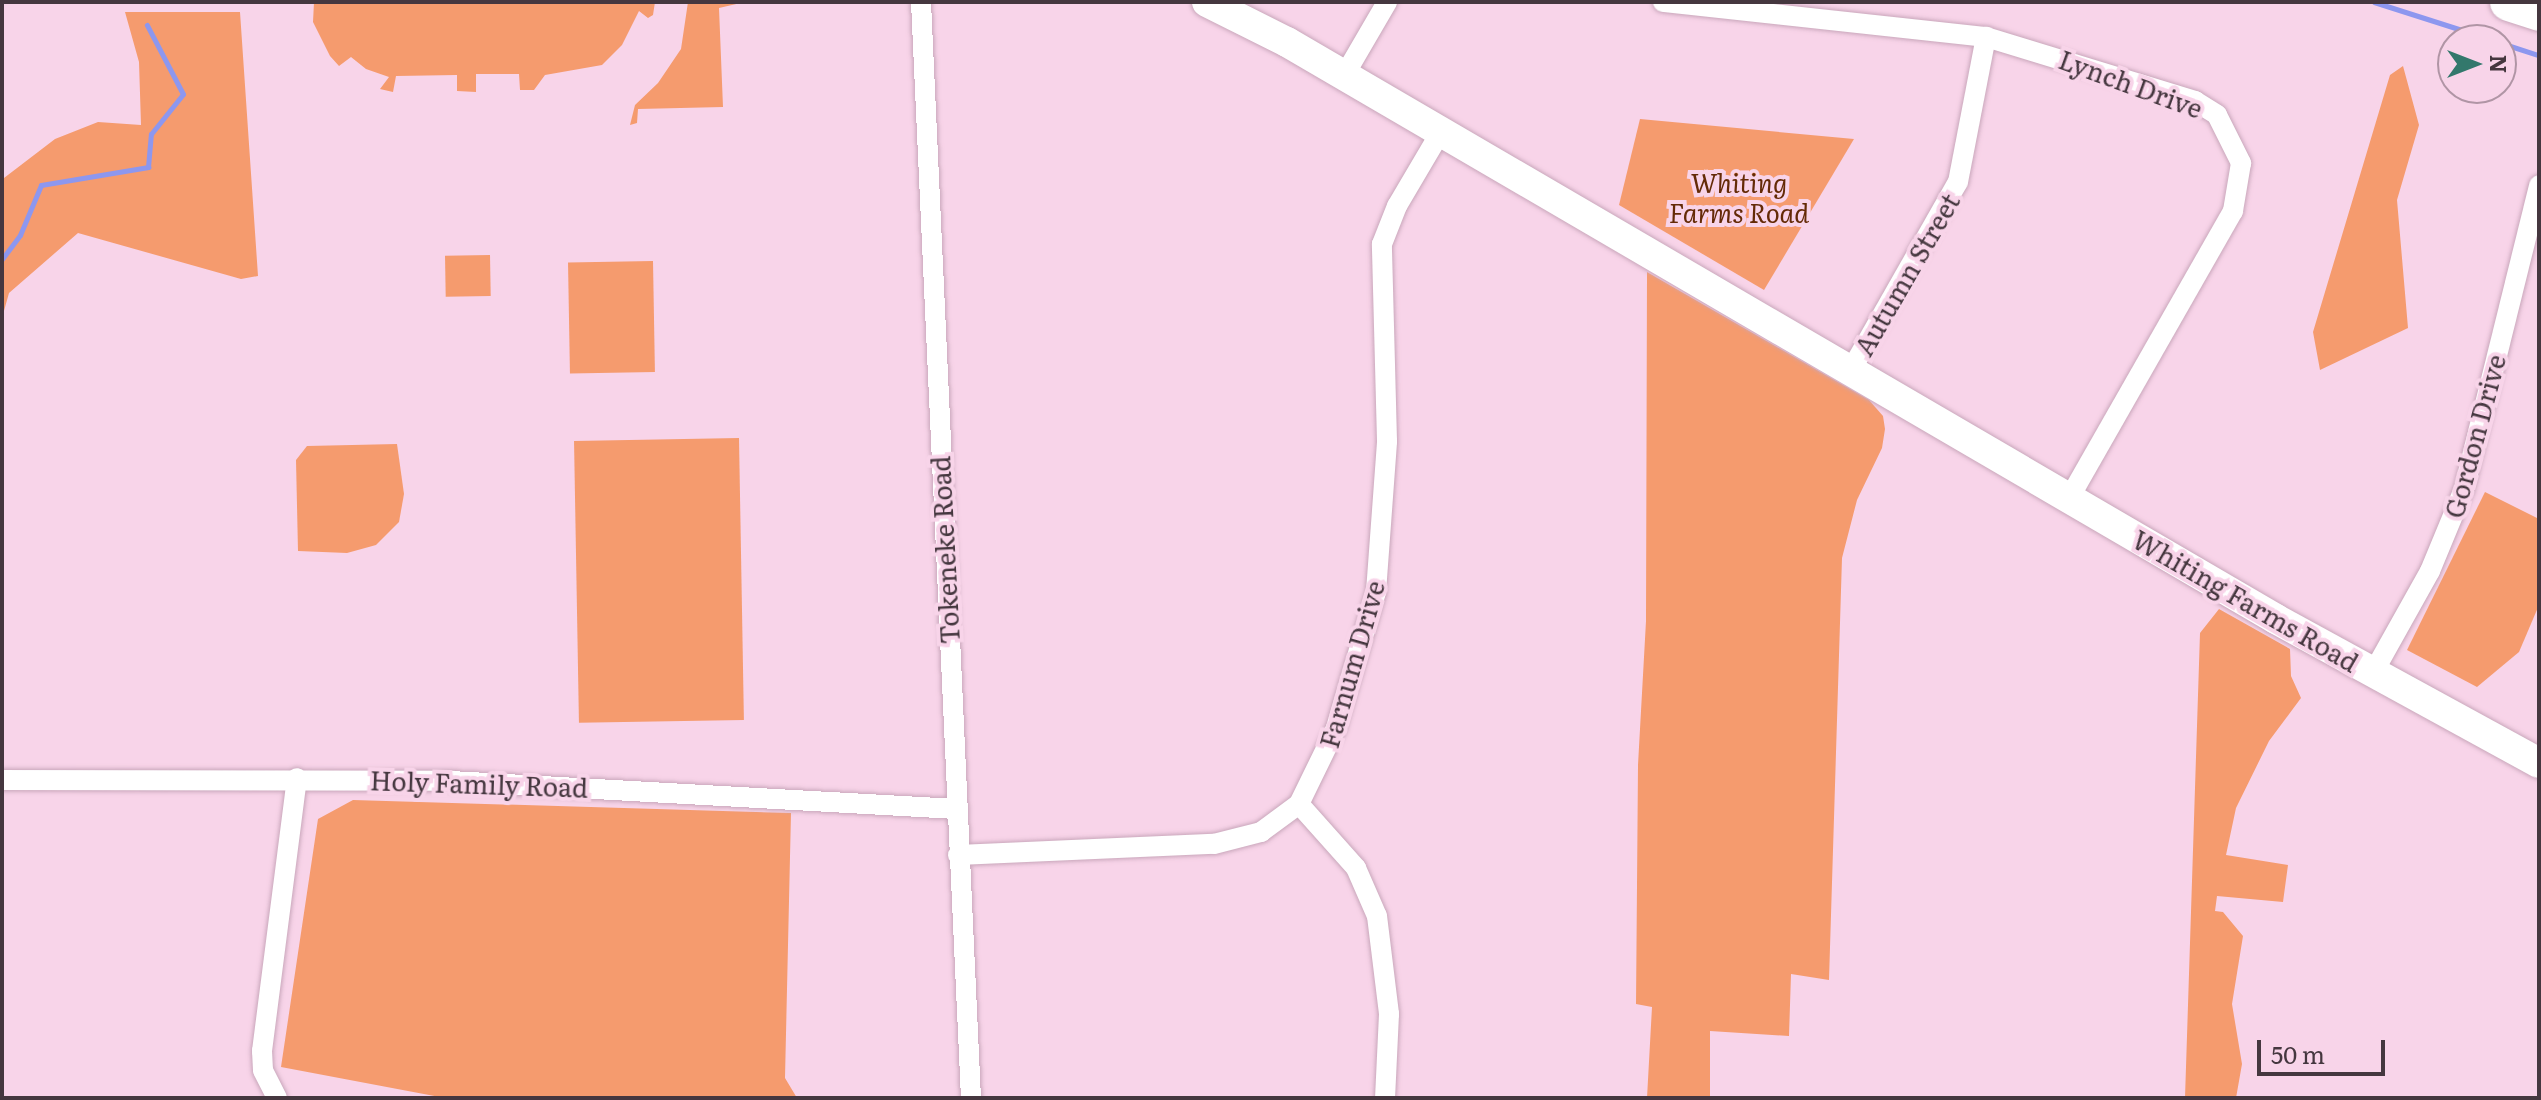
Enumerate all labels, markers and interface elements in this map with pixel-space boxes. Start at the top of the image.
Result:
north arrow [2437,24,2517,104]
street label: Lynch Drive [2055,43,2207,123]
text: N [2483,55,2516,73]
park label: Whiting Farms Road [1669,166,1809,228]
street label: Autumn Street [1847,187,1965,361]
street label: Gordon Drive [2437,351,2511,521]
street label: Tokeneke Road [923,455,965,645]
street label: Whiting Farms Road [2128,523,2364,677]
street label: Farnum Drive [1312,577,1390,751]
street label: Holy Family Road [369,764,589,802]
scale bar [2261,1024,2389,1074]
text: 50 m [2271,1036,2325,1071]

